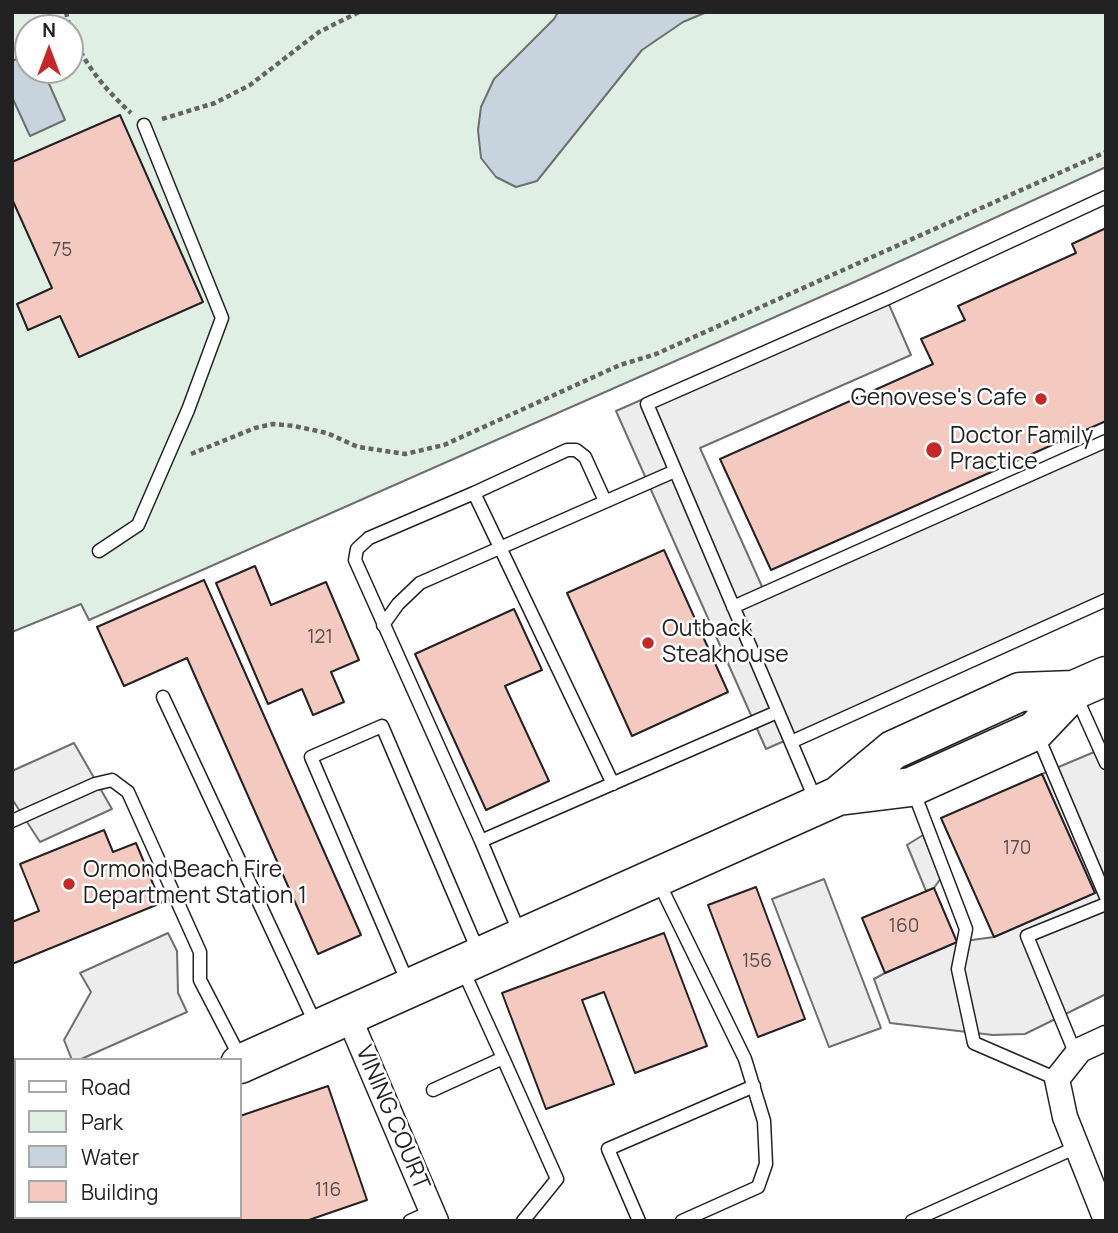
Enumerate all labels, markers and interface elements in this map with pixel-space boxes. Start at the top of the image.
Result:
north arrow [14,14,84,84]
text: N [42,17,56,43]
house number: 75 [52,240,72,262]
place label: Genovese's Cafe [851,385,1027,413]
marker: Genovese's Cafe [1033,391,1049,407]
place label: Doctor Family Practice [950,423,1093,477]
marker: Doctor Family Practice [924,440,944,460]
place label: Outback Steakhouse [662,616,789,670]
house number: 121 [307,627,333,649]
marker: Outback Steakhouse [640,635,656,651]
house number: 170 [1003,838,1031,860]
place label: Ormond Beach Fire Department Station 1 [83,857,307,911]
marker: Ormond Beach Fire Department Station 1 [61,876,77,892]
house number: 160 [889,916,919,938]
house number: 156 [742,951,772,973]
street label: VINING COURT [349,1042,435,1194]
legend [14,1058,242,1219]
text: Road [81,1073,131,1101]
text: Park [81,1108,123,1136]
text: Water [81,1143,139,1171]
text: Building [81,1178,158,1206]
house number: 116 [315,1180,341,1202]

